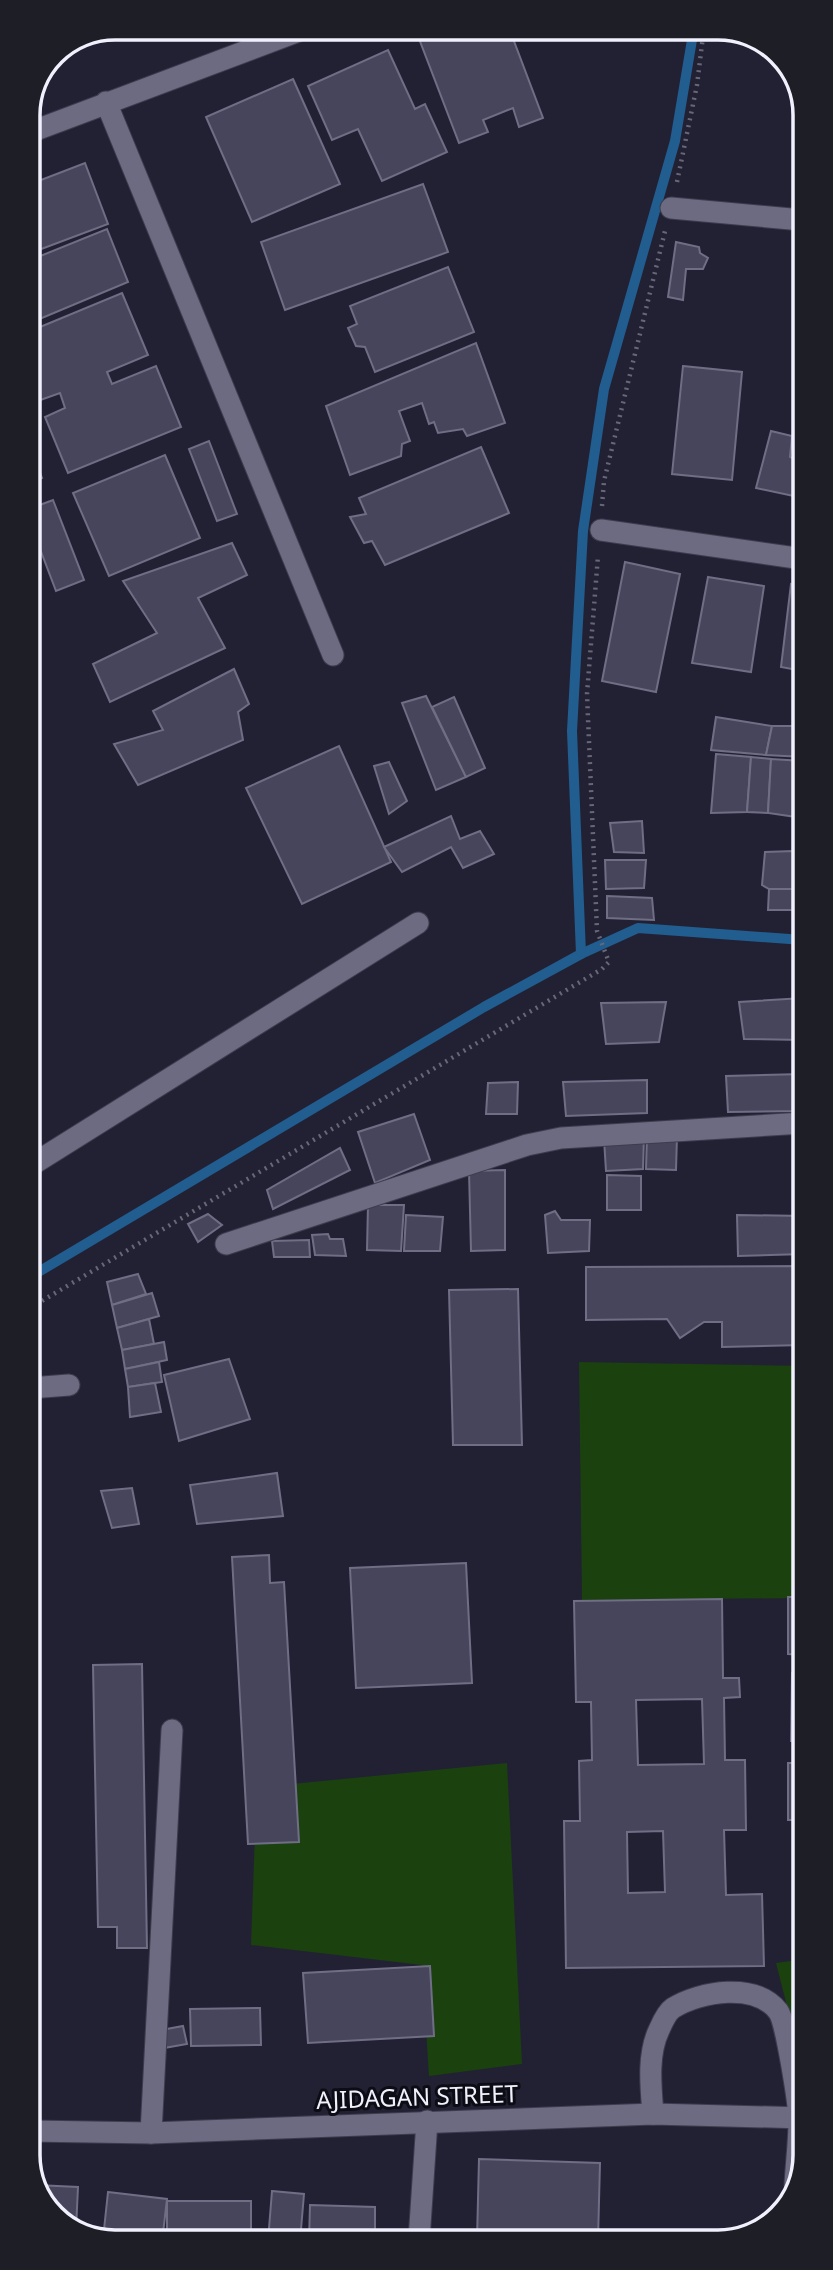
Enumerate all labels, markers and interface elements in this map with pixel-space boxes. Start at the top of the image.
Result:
street label: AJIDAGAN STREET [316,2076,519,2116]

